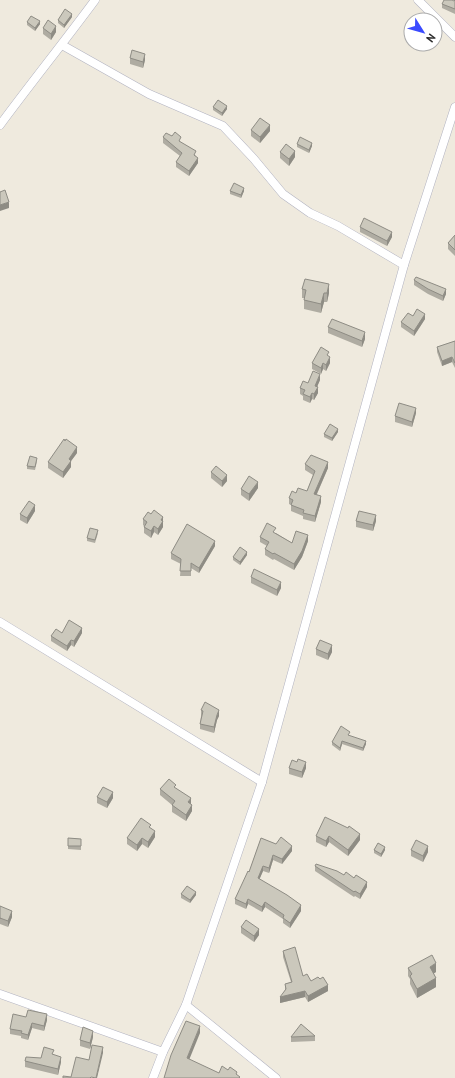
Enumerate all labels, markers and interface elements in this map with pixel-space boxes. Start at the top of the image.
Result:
north arrow [403,12,443,52]
text: N [423,31,439,45]

